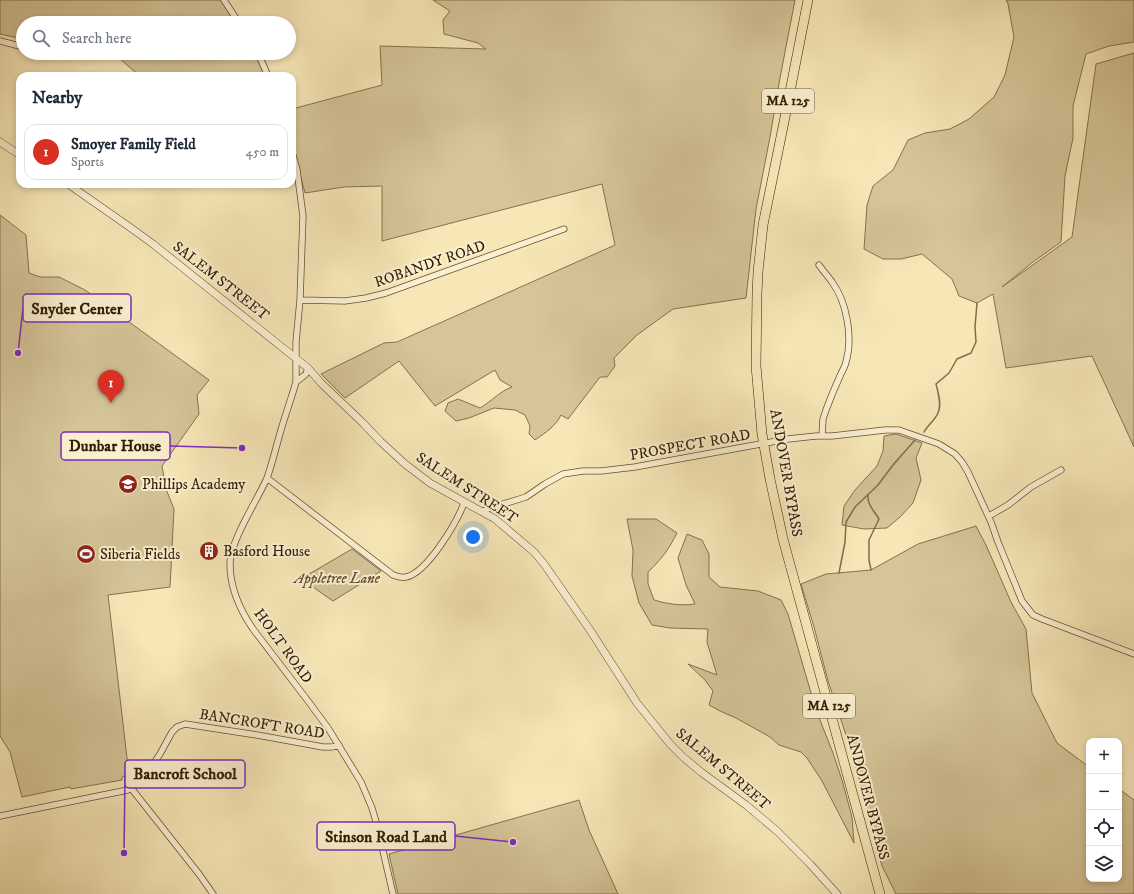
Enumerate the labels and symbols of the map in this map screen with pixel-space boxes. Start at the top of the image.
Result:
road number: MA 125 [762,89,814,113]
street label: ROBANDY ROAD [372,236,488,292]
street label: SALEM STREET [169,237,274,325]
callout: Snyder Center [23,294,131,322]
text: Snyder Center [31,299,124,319]
pin: 1 [98,370,124,403]
street label: ANDOVER BYPASS [765,408,807,538]
street label: PROSPECT ROAD [628,425,752,465]
callout: Dunbar House [61,432,170,460]
text: Dunbar House [69,436,162,456]
street label: SALEM STREET [413,448,522,528]
school or university icon: Phillips Academy [117,473,139,495]
place label: Phillips Academy [142,475,246,494]
your location [463,527,483,547]
building icon: Basford House [198,540,220,562]
place label: Basford House [223,542,310,561]
sports icon: Siberia Fields [75,543,97,565]
place label: Siberia Fields [100,545,180,564]
park label: Appletree Lane [292,569,381,588]
street label: HOLT ROAD [249,605,317,687]
road number: MA 125 [803,694,855,718]
street label: BANCROFT ROAD [198,705,326,743]
street label: SALEM STREET [672,724,775,814]
street label: ANDOVER BYPASS [842,732,894,862]
callout: Bancroft School [125,760,245,788]
text: Bancroft School [133,764,238,784]
callout: Stinson Road Land [317,822,455,850]
text: Stinson Road Land [325,827,448,847]

